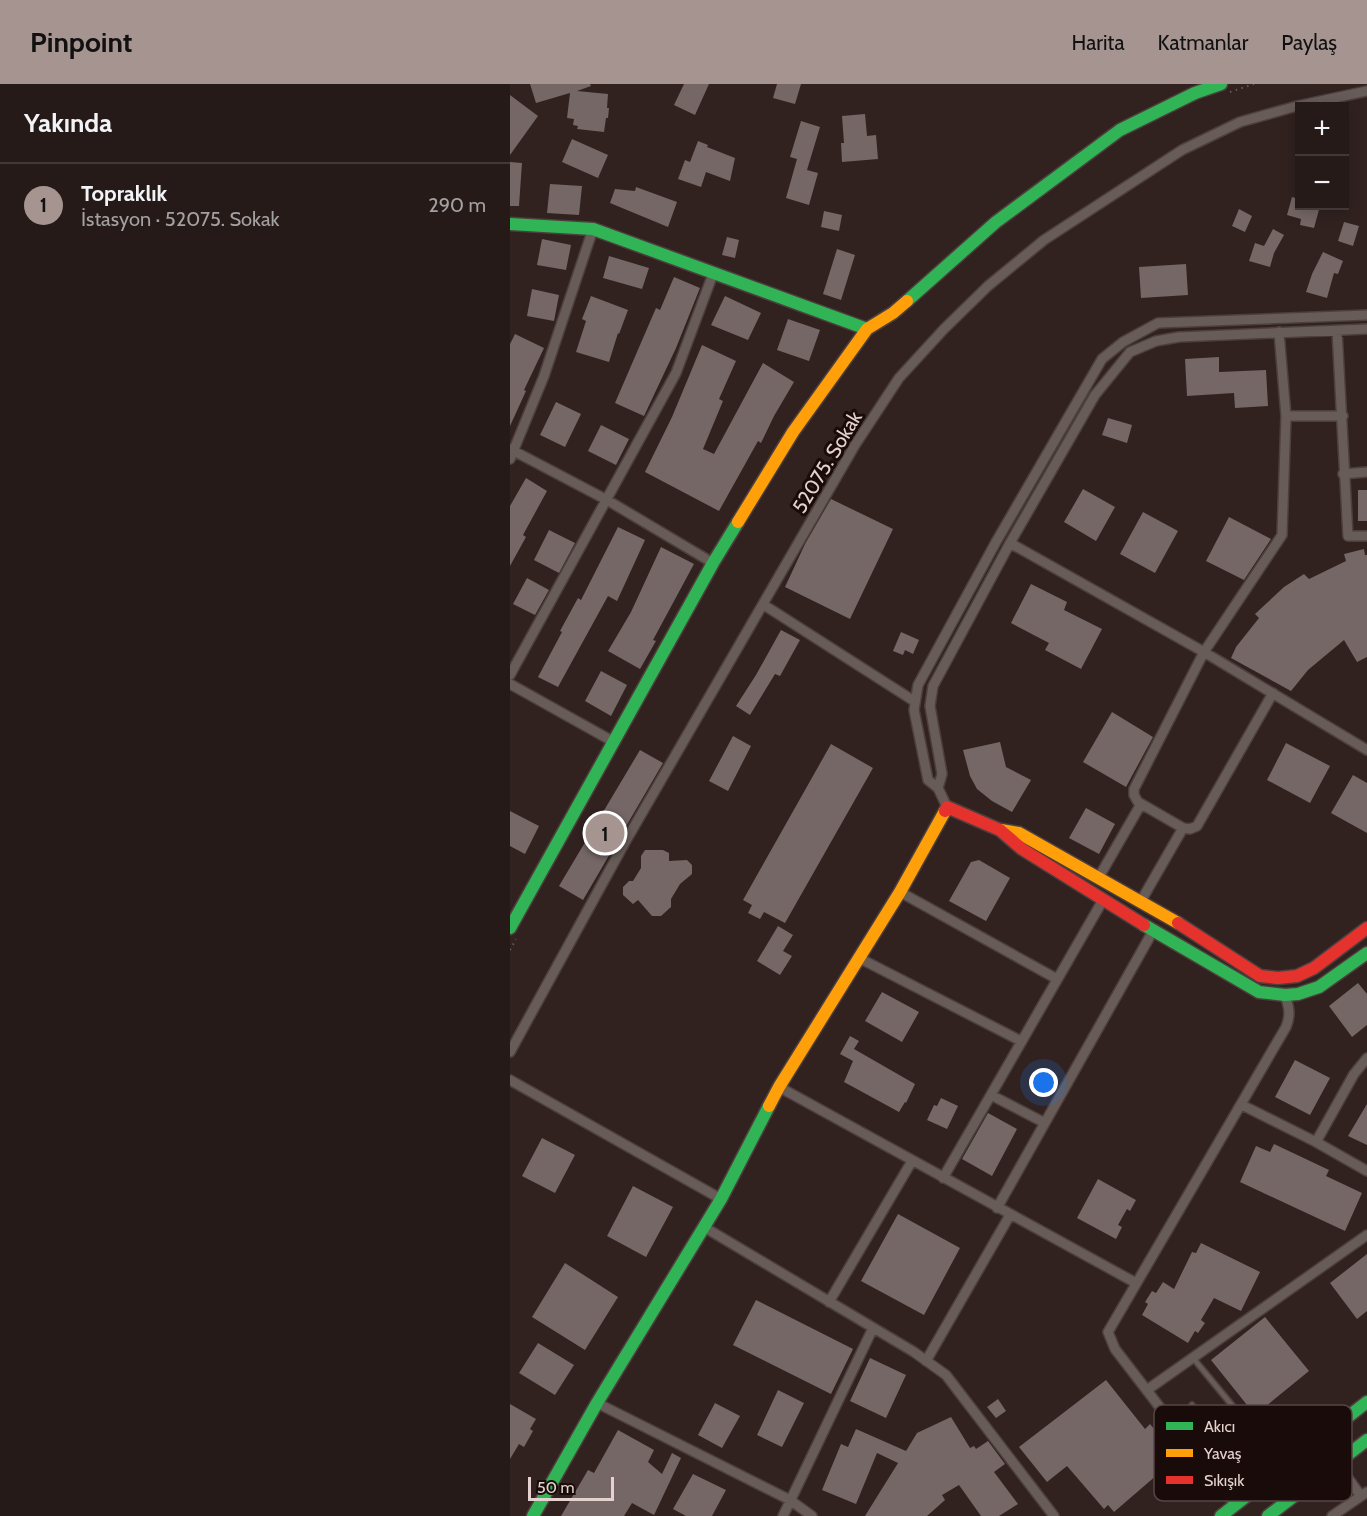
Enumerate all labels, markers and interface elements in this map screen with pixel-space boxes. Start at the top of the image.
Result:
text: Pinpoint [30,25,132,59]
text: Harita [1072,30,1125,55]
text: Katmanlar [1158,30,1248,55]
text: Paylaş [1281,30,1337,55]
map controls [1295,102,1349,210]
button: + [1295,102,1349,156]
text: Yakında [24,107,112,139]
button: − [1295,156,1349,210]
text: Topraklık [81,180,167,207]
text: 1 [40,193,47,217]
text: 290 m [428,193,486,217]
text: İstasyon · 52075. Sokak [81,207,280,231]
street label: 52075. Sokak [787,407,867,517]
pin: 1 [586,810,625,855]
your location [1029,1068,1058,1097]
legend [1154,1405,1352,1501]
text: Akıcı [1204,1417,1235,1436]
text: Yavaş [1203,1444,1242,1463]
text: Sıkışık [1204,1471,1245,1490]
scale bar [528,1474,614,1502]
text: 50 m [537,1478,574,1497]

